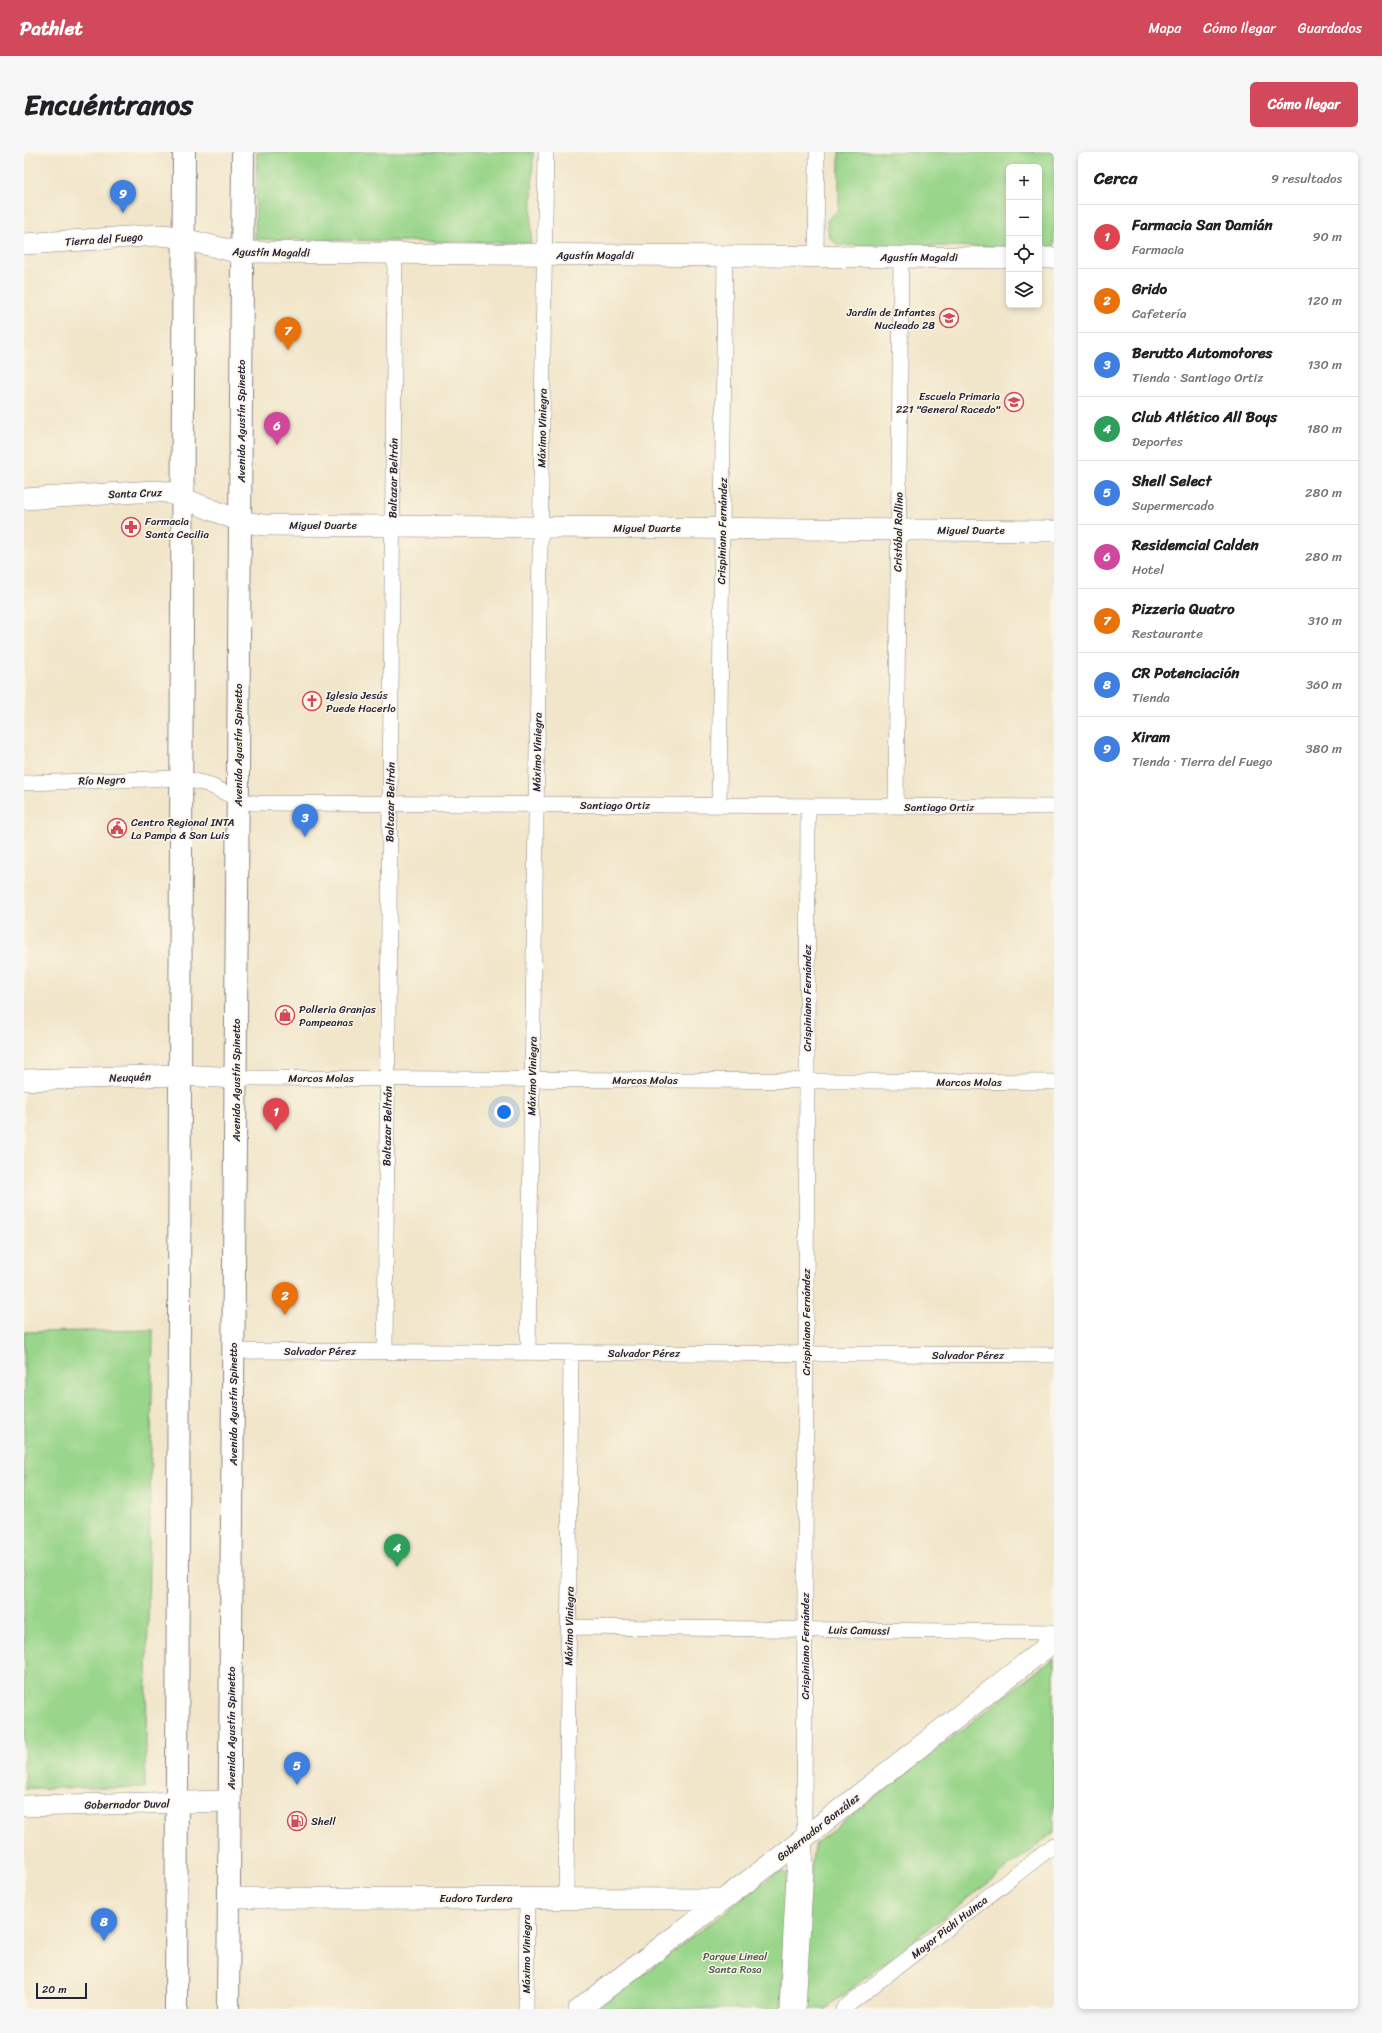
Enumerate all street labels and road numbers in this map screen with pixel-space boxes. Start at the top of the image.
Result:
street label: Tierra del Fuego [64,227,144,252]
street label: Agustín Magaldi [231,242,311,263]
street label: Agustín Magaldi [555,246,635,265]
street label: Agustín Magaldi [879,248,959,267]
street label: Avenida Agustín Spinetto [232,359,251,484]
street label: Máximo Viniegra [532,388,553,468]
street label: Baltazar Beltrán [383,438,404,518]
street label: Crispiniano Fernández [712,477,733,585]
street label: Santa Cruz [108,483,163,504]
street label: Cristóbal Rollino [888,491,909,572]
street label: Miguel Duarte [289,516,357,535]
street label: Miguel Duarte [613,519,681,538]
street label: Miguel Duarte [937,521,1005,540]
street label: Avenida Agustín Spinetto [229,683,248,808]
street label: Máximo Viniegra [527,712,548,792]
street label: Baltazar Beltrán [380,762,401,842]
street label: Río Negro [78,770,126,791]
street label: Santiago Ortiz [580,796,651,815]
street label: Santiago Ortiz [904,798,975,817]
street label: Crispiniano Fernández [798,944,817,1052]
street label: Avenida Agustín Spinetto [227,1018,246,1143]
street label: Máximo Viniegra [522,1036,543,1116]
street label: Neuquén [109,1067,151,1088]
street label: Marcos Molas [288,1069,355,1088]
street label: Marcos Molas [612,1071,679,1090]
street label: Marcos Molas [936,1073,1003,1092]
street label: Baltazar Beltrán [377,1086,398,1166]
street label: Crispiniano Fernández [797,1268,816,1376]
street label: Avenida Agustín Spinetto [224,1342,243,1467]
street label: Salvador Pérez [284,1342,357,1361]
street label: Salvador Pérez [608,1344,681,1363]
street label: Salvador Pérez [932,1346,1005,1365]
street label: Máximo Viniegra [559,1586,580,1666]
street label: Crispiniano Fernández [796,1592,815,1700]
street label: Luis Camussi [828,1620,891,1641]
street label: Avenida Agustín Spinetto [222,1666,241,1791]
street label: Gobernador González [772,1788,865,1866]
street label: Gobernador Duval [84,1794,171,1815]
street label: Eudoro Turdera [439,1889,513,1908]
street label: Mayor Pichi Huinca [907,1891,992,1964]
street label: Máximo Viniegra [517,1914,536,1994]

